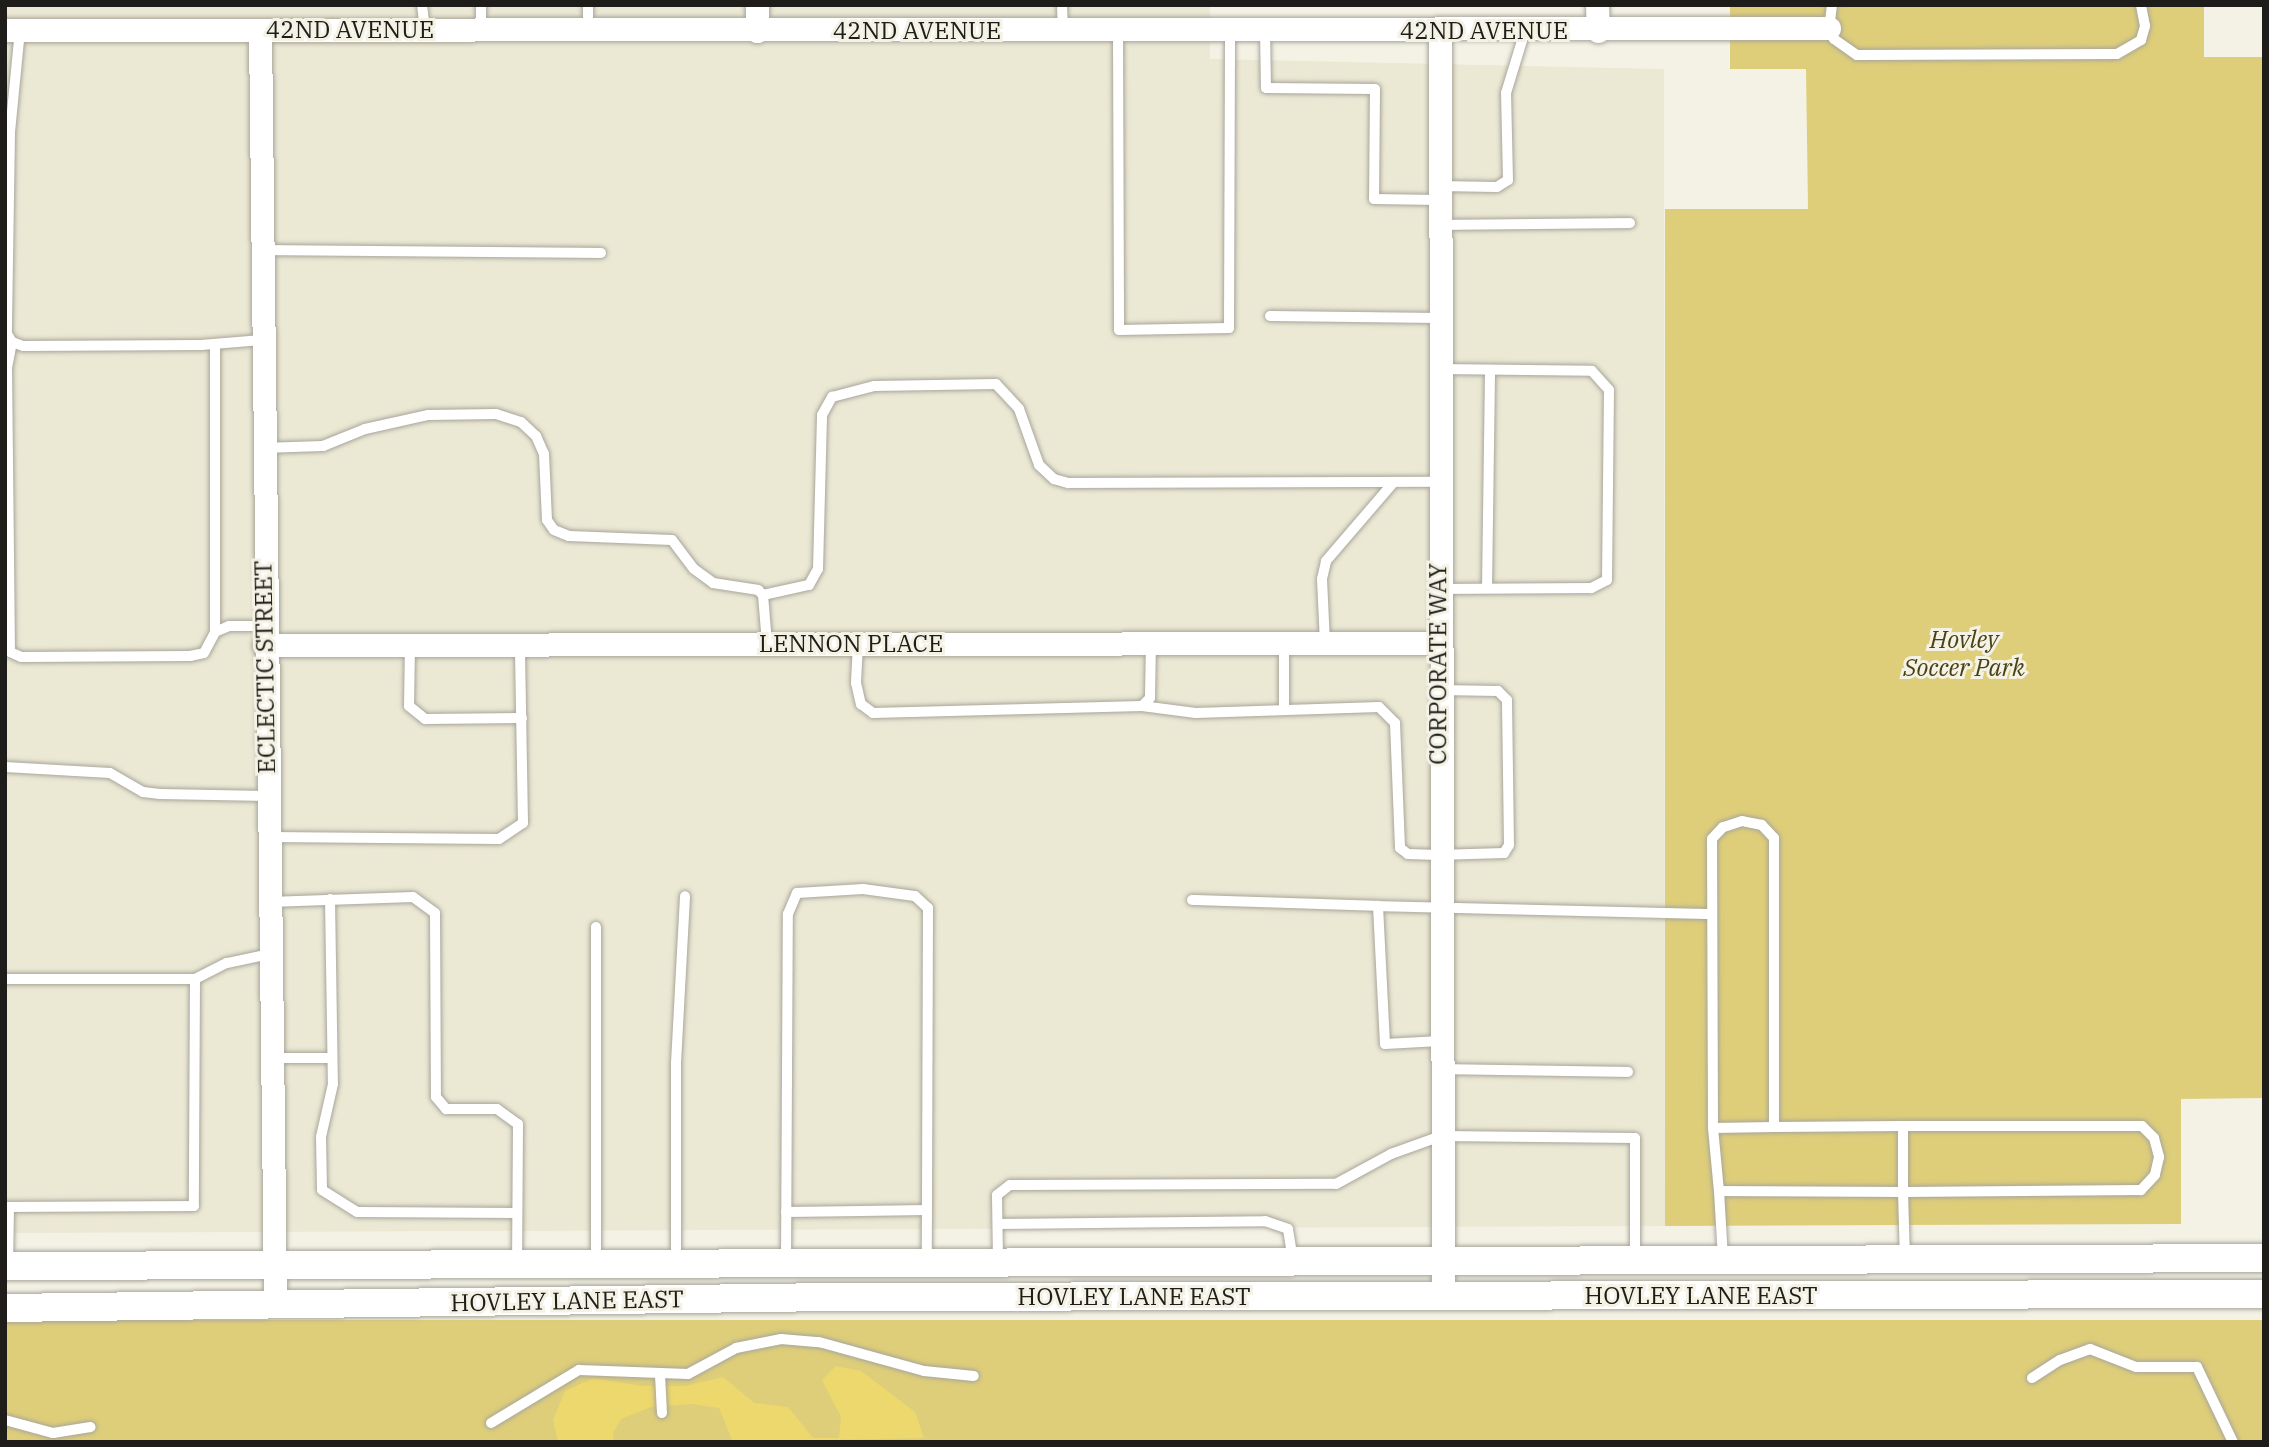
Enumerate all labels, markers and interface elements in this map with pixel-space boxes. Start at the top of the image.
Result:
street label: 42ND AVENUE [266,16,434,44]
street label: 42ND AVENUE [833,17,1001,45]
street label: 42ND AVENUE [1400,17,1568,45]
street label: ECLECTIC STREET [249,560,281,774]
street label: CORPORATE WAY [1424,563,1452,765]
park label: Hovley Soccer Park [1903,626,2025,682]
street label: LENNON PLACE [759,630,943,658]
street label: HOVLEY LANE EAST [1584,1282,1818,1310]
street label: HOVLEY LANE EAST [1017,1283,1251,1311]
street label: HOVLEY LANE EAST [450,1285,684,1317]

